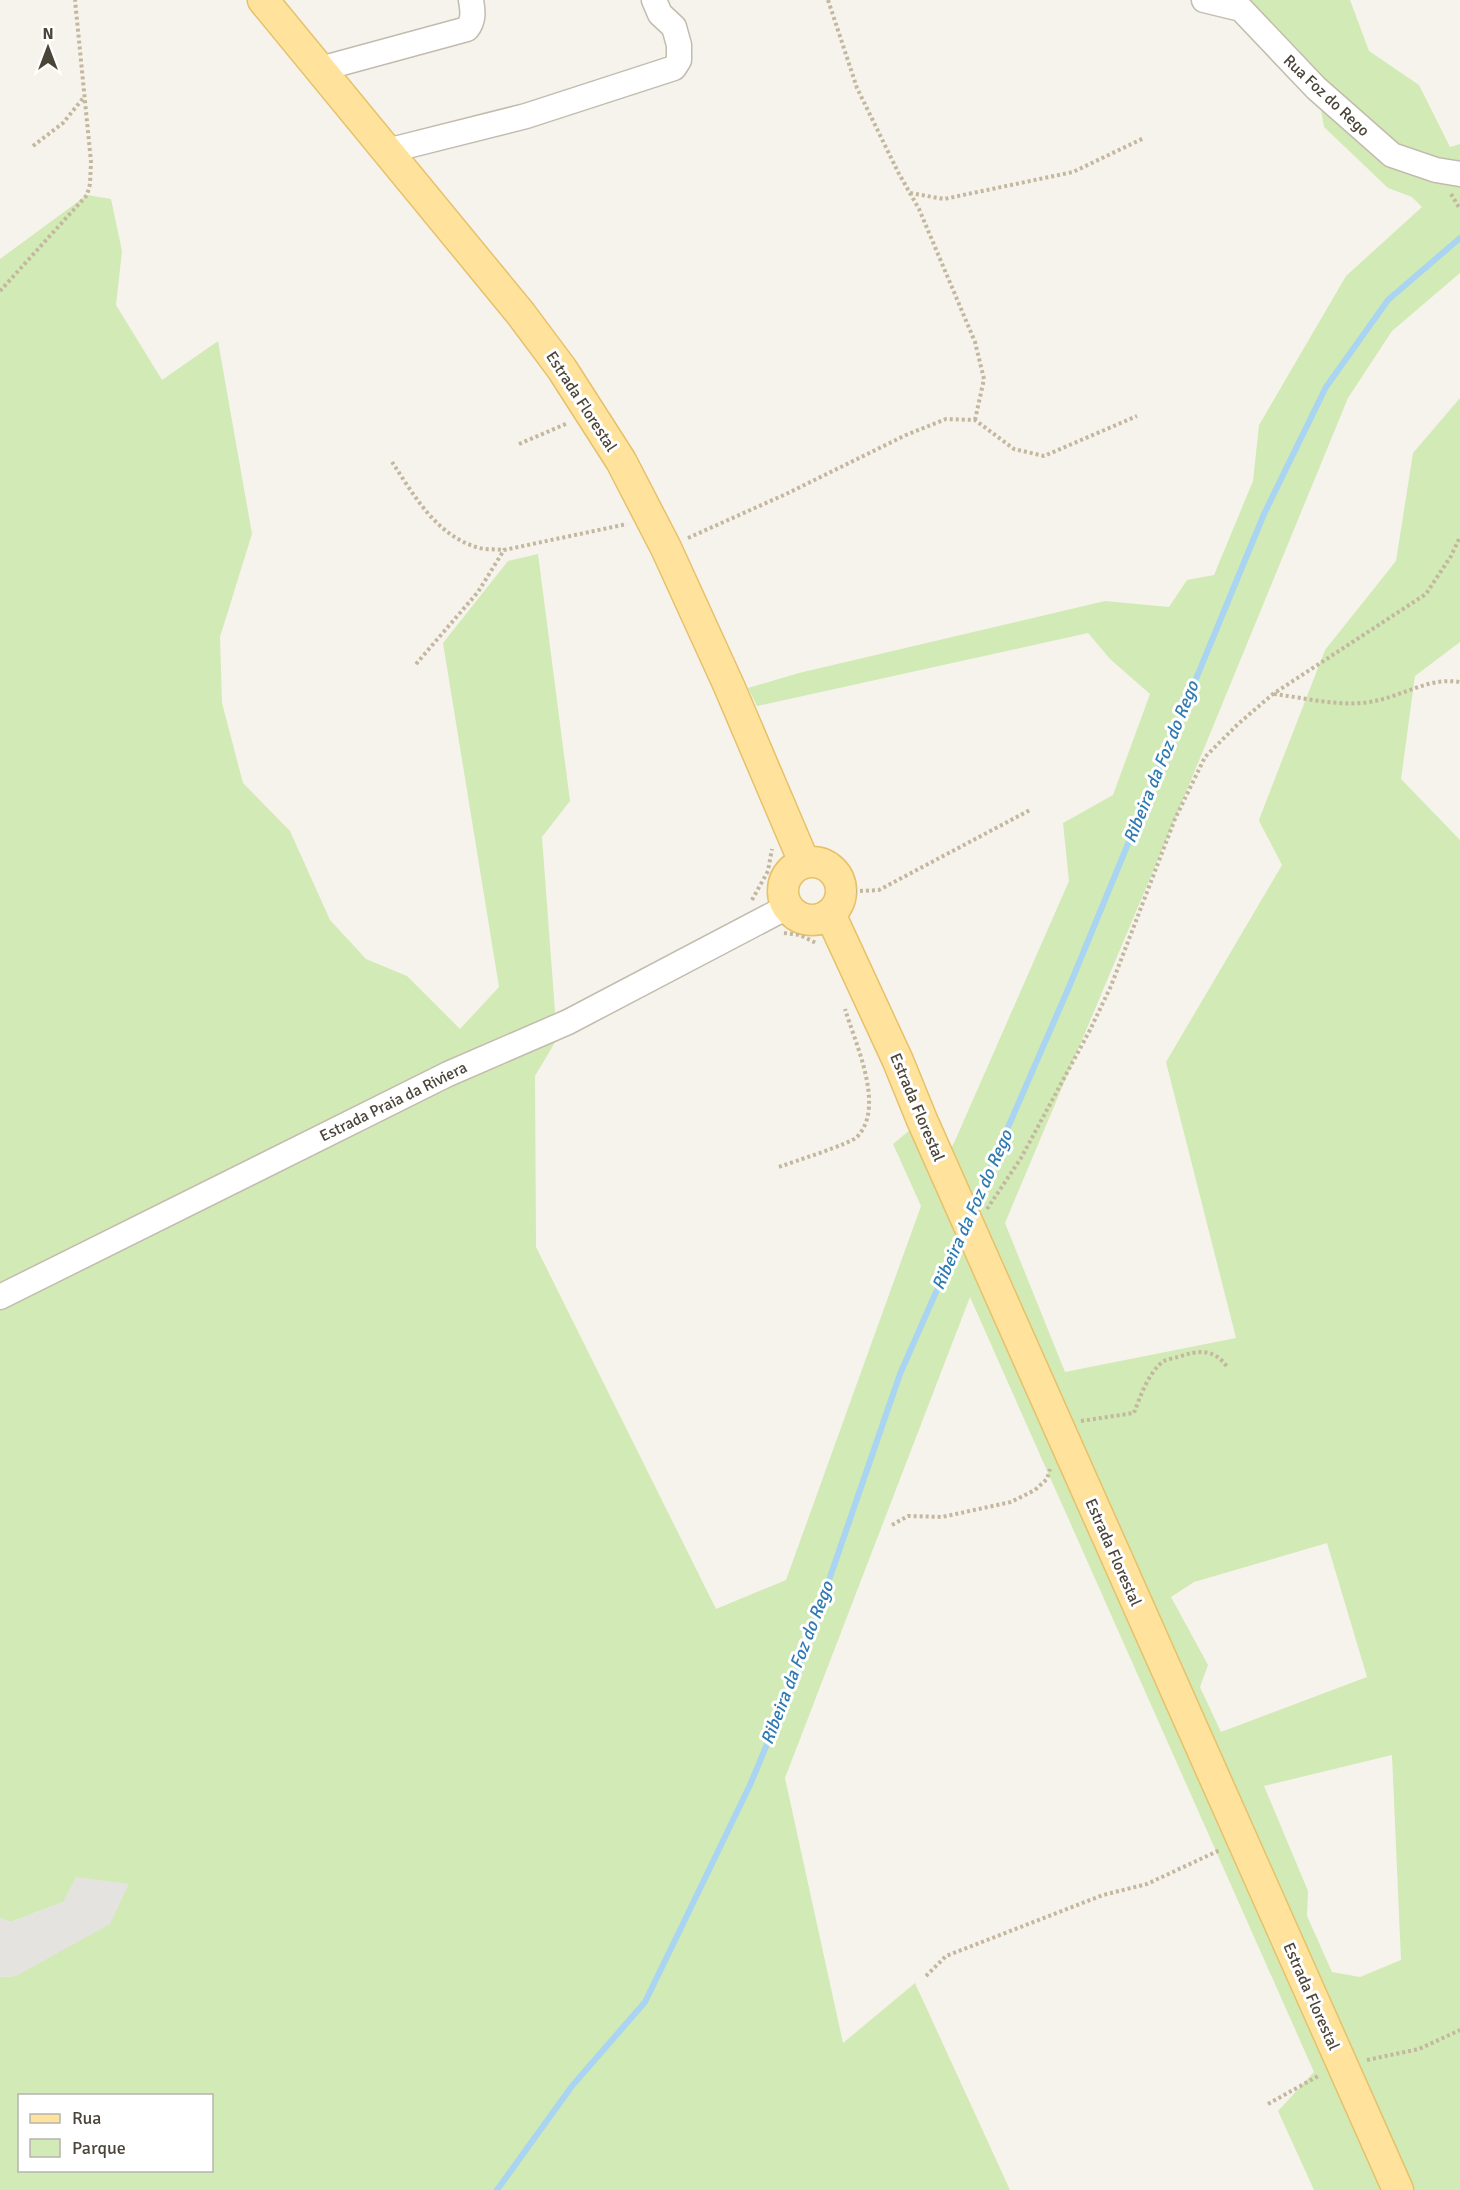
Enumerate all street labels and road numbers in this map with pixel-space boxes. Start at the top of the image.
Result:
street label: Rua Foz do Rego [1279,51,1374,141]
street label: Estrada Florestal [541,348,621,456]
street label: Estrada Florestal [885,1050,949,1165]
street label: Estrada Praia da Riviera [316,1058,470,1146]
street label: Estrada Florestal [1080,1495,1146,1610]
street label: Estrada Florestal [1278,1939,1344,2054]

